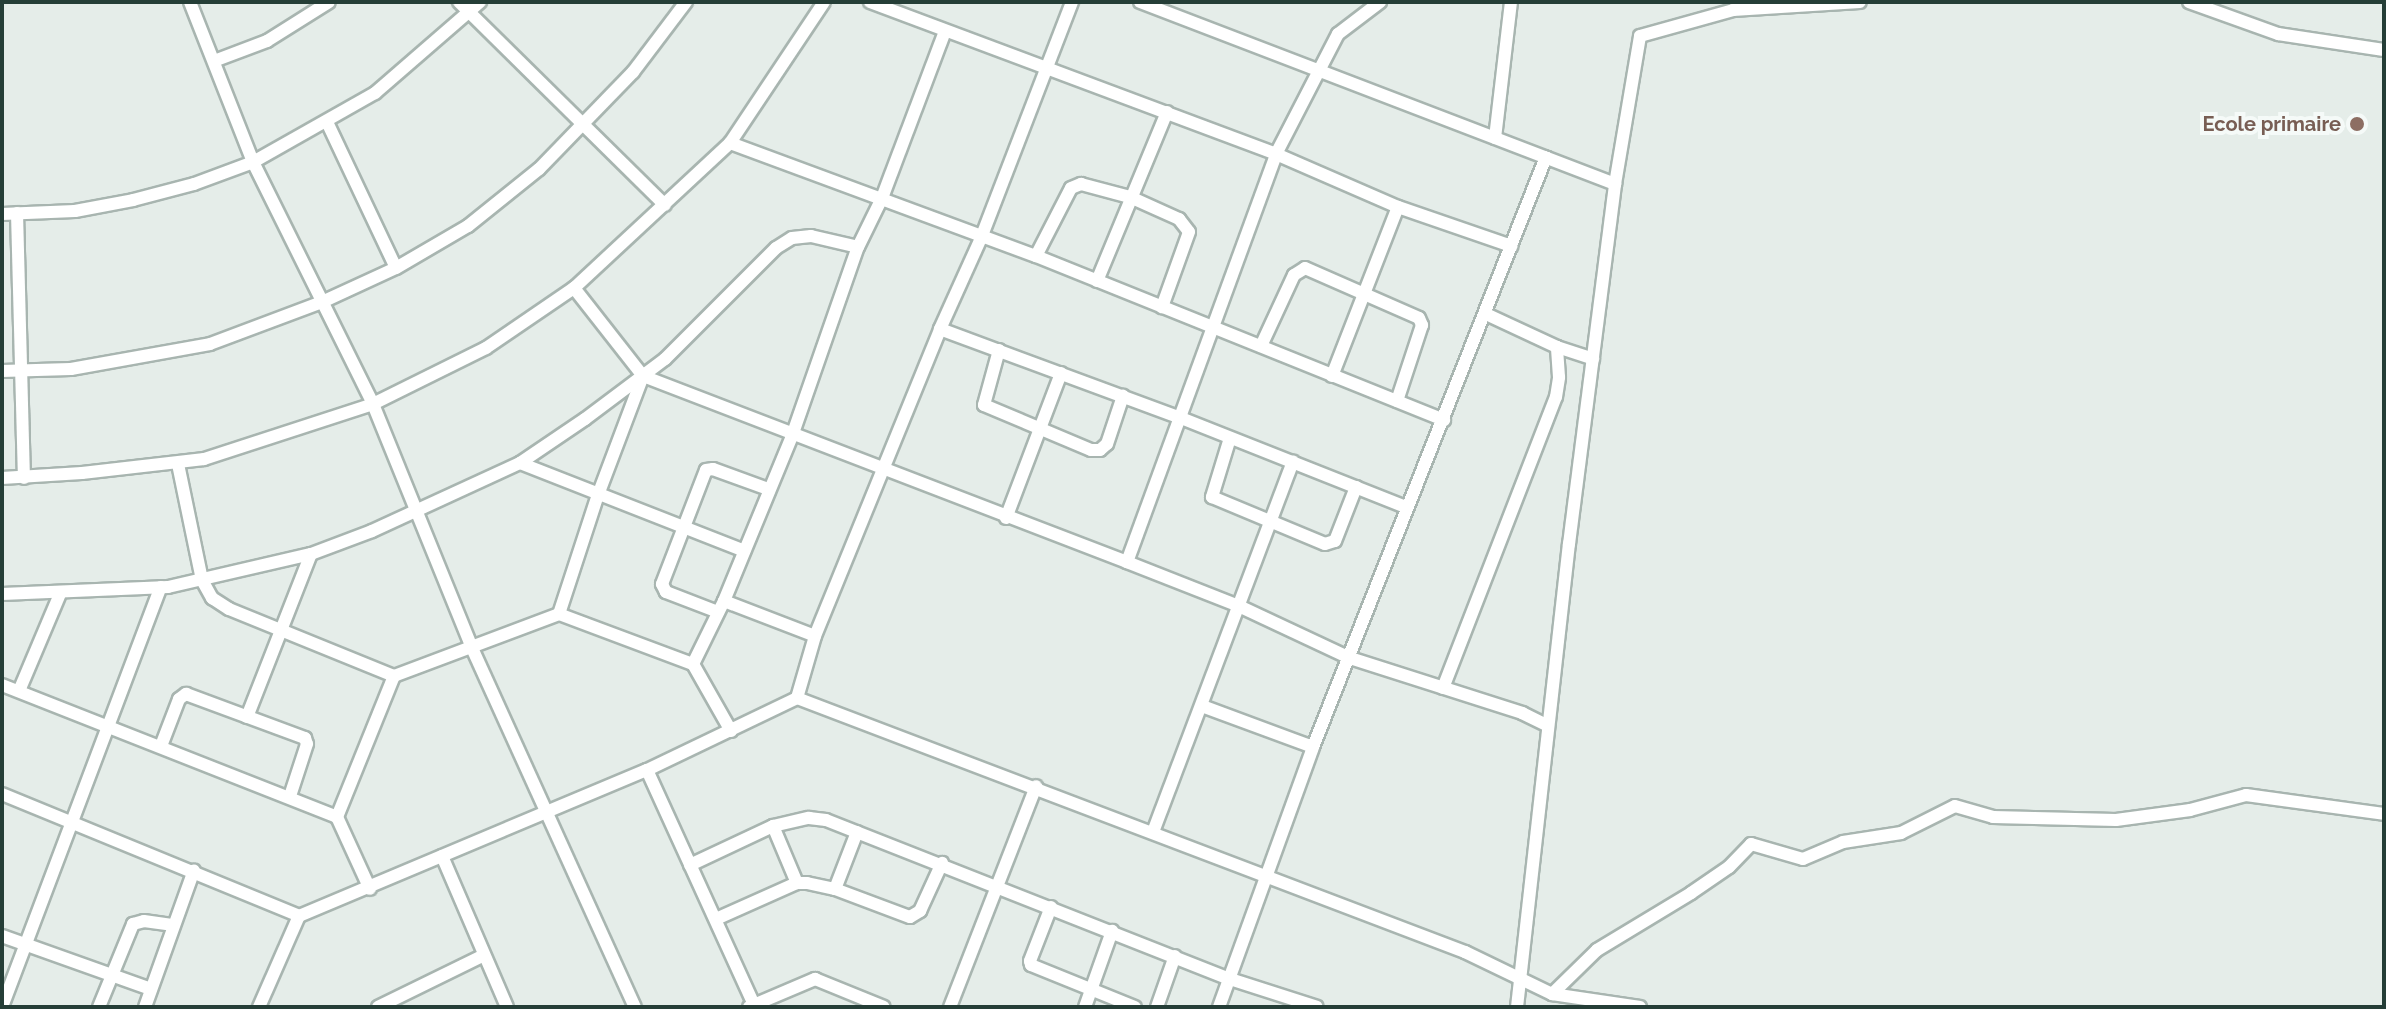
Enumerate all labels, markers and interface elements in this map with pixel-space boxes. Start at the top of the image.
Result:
place label: Ecole primaire [2202,112,2341,136]
marker: Ecole primaire [2348,115,2366,133]

